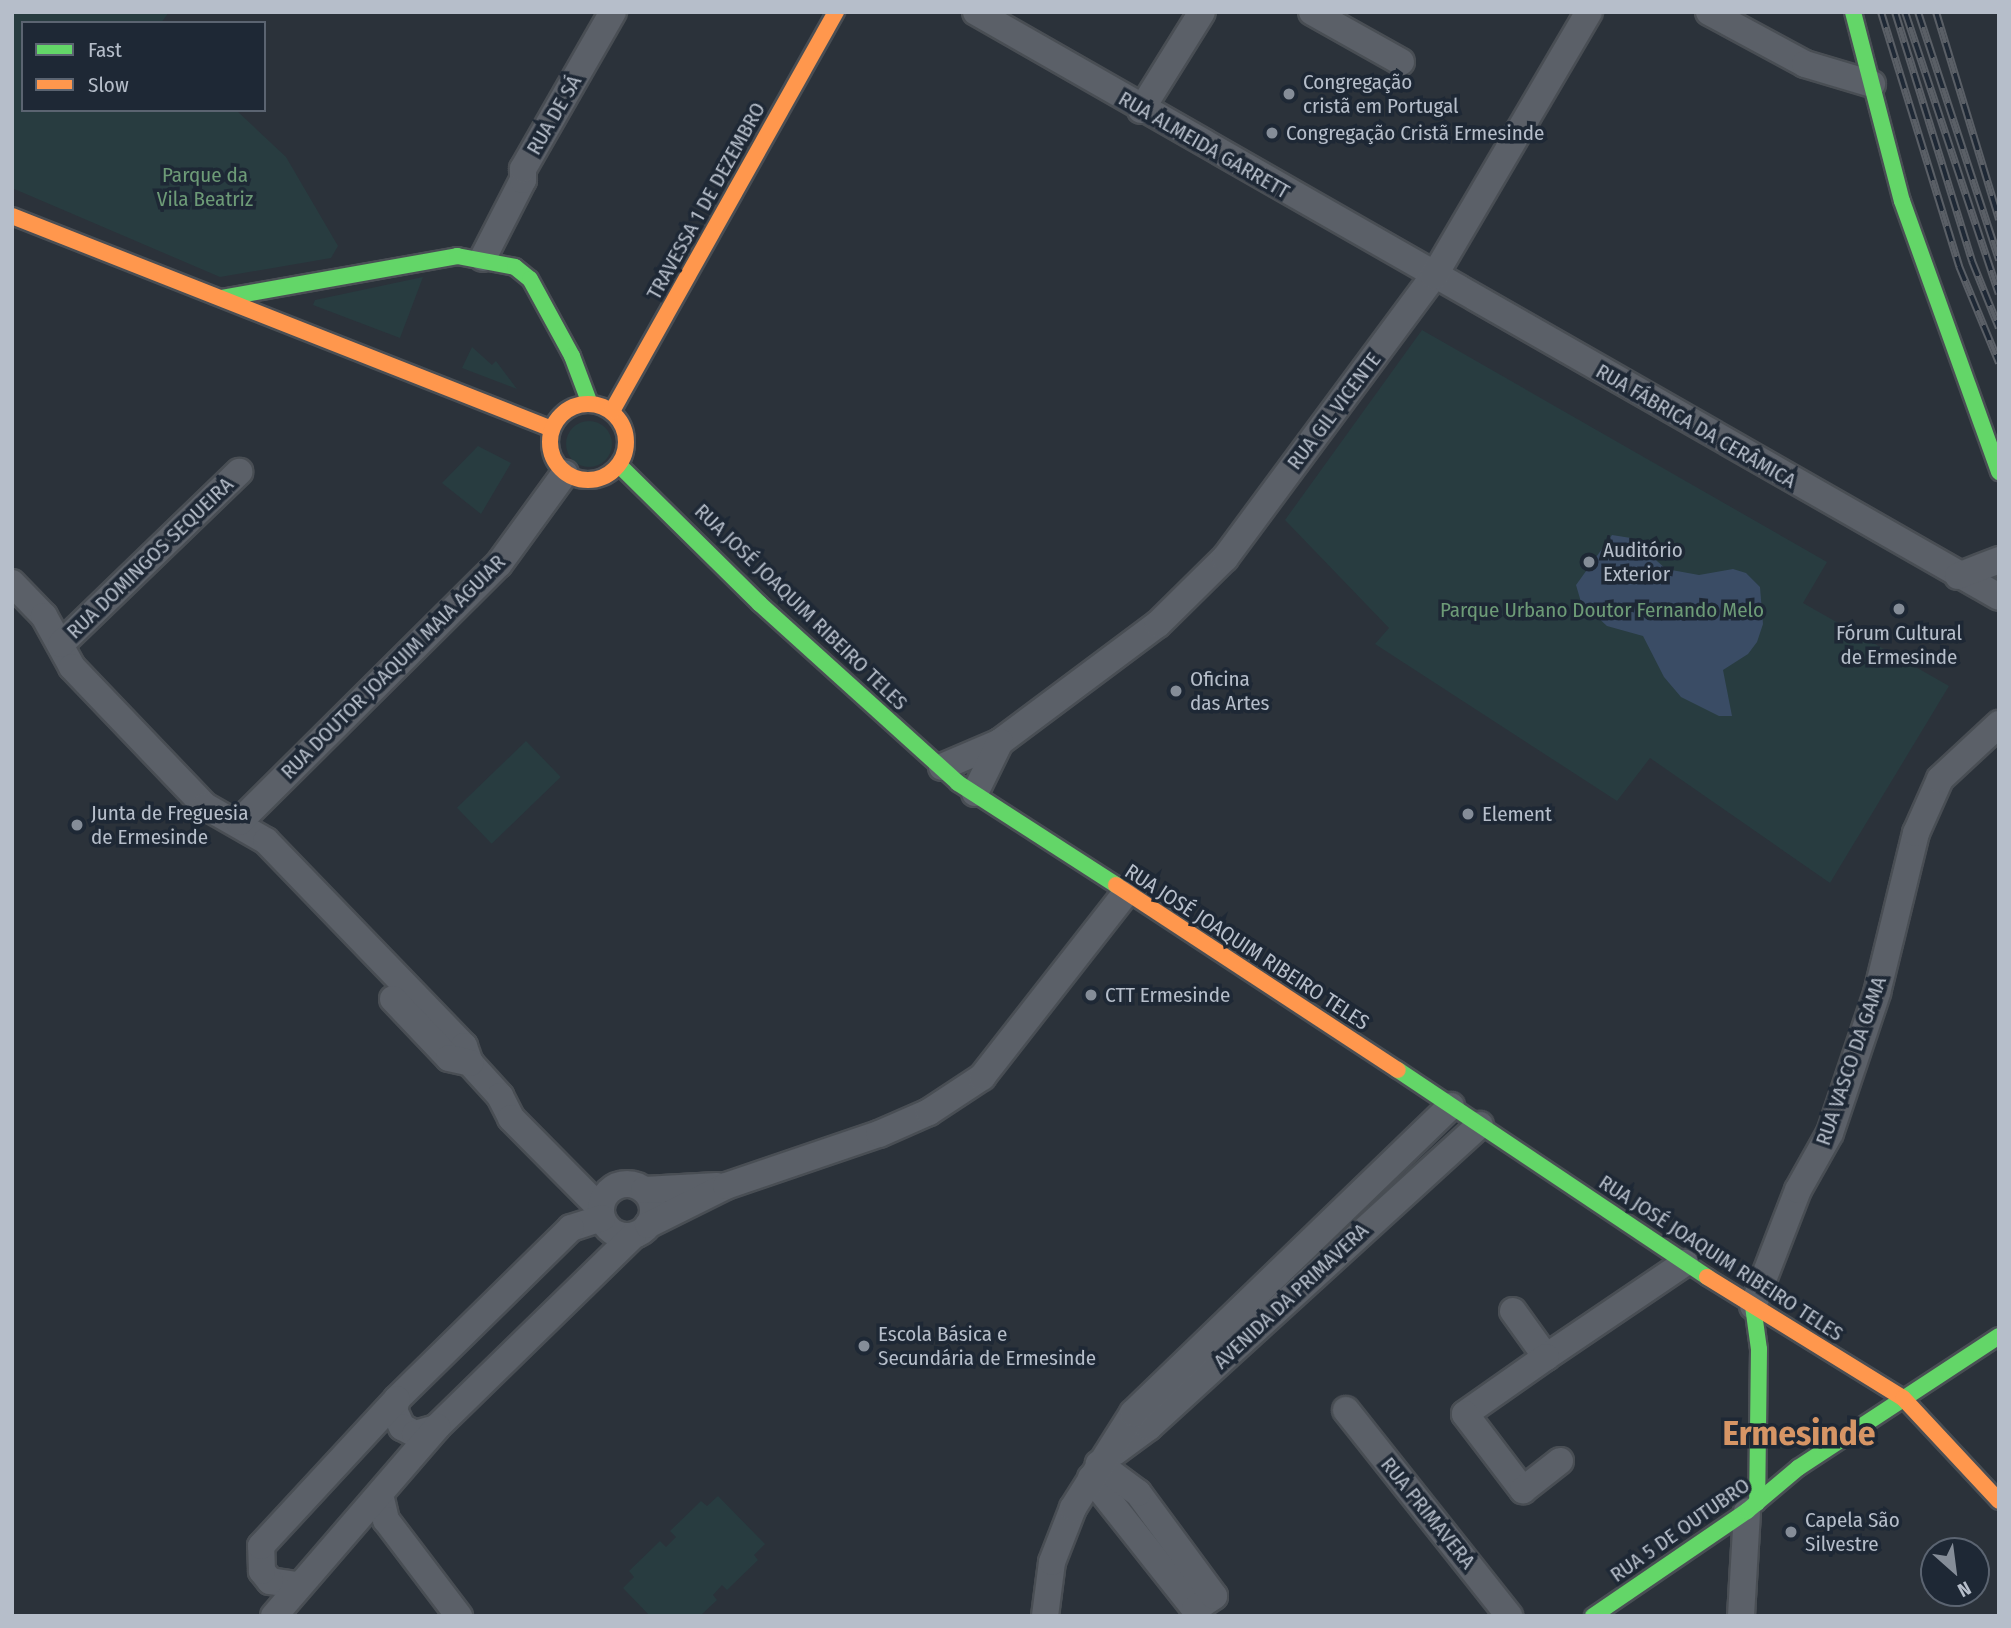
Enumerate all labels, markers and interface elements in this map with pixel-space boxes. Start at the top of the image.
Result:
legend [21,21,266,112]
text: Fast [88,37,122,63]
place label: Congregação cristã em Portugal [1303,69,1459,119]
street label: RUA DE SÁ [521,71,587,159]
text: Slow [88,72,129,98]
street label: RUA ALMEIDA GARRETT [1114,86,1294,204]
marker: Congregação cristã em Portugal [1281,86,1297,102]
street label: TRAVESSA 1 DE DEZEMBRO [641,98,771,304]
place label: Congregação Cristã Ermesinde [1286,120,1544,146]
marker: Congregação Cristã Ermesinde [1264,125,1280,141]
park label: Parque da Vila Beatriz [157,162,253,212]
street label: RUA GIL VICENTE [1282,347,1386,475]
street label: RUA FÁBRICA DA CERÂMICA [1591,358,1801,494]
street label: RUA DOMINGOS SEQUEIRA [61,472,239,644]
street label: RUA JOSÉ JOAQUIM RIBEIRO TELES [689,499,913,715]
place label: Auditório Exterior [1603,537,1683,587]
street label: RUA DOUTOR JOAQUIM MAIA AGUIAR [276,550,510,784]
marker: Auditório Exterior [1581,554,1597,570]
park label: Parque Urbano Doutor Fernando Melo [1440,597,1764,623]
marker: Fórum Cultural de Ermesinde [1891,601,1907,617]
place label: Fórum Cultural de Ermesinde [1836,620,1962,670]
place label: Oficina das Artes [1190,666,1270,716]
marker: Oficina das Artes [1168,683,1184,699]
place label: Junta de Freguesia de Ermesinde [91,800,248,850]
place label: Element [1482,801,1552,827]
marker: Element [1460,806,1476,822]
marker: Junta de Freguesia de Ermesinde [69,817,85,833]
street label: RUA JOSÉ JOAQUIM RIBEIRO TELES [1120,859,1374,1035]
street label: RUA VASCO DA GAMA [1810,973,1892,1149]
place label: CTT Ermesinde [1105,982,1230,1008]
marker: CTT Ermesinde [1083,987,1099,1003]
street label: RUA JOSÉ JOAQUIM RIBEIRO TELES [1594,1170,1848,1346]
street label: AVENIDA DA PRIMAVERA [1208,1218,1374,1374]
place label: Escola Básica e Secundária de Ermesinde [878,1321,1096,1371]
marker: Escola Básica e Secundária de Ermesinde [856,1338,872,1354]
district label: Ermesinde [1722,1412,1876,1454]
street label: RUA PRIMAVERA [1375,1452,1481,1574]
street label: RUA 5 DE OUTUBRO [1605,1472,1755,1588]
place label: Capela São Silvestre [1805,1507,1900,1557]
marker: Capela São Silvestre [1783,1524,1799,1540]
north arrow [1920,1537,1990,1607]
text: N [1954,1576,1975,1602]

